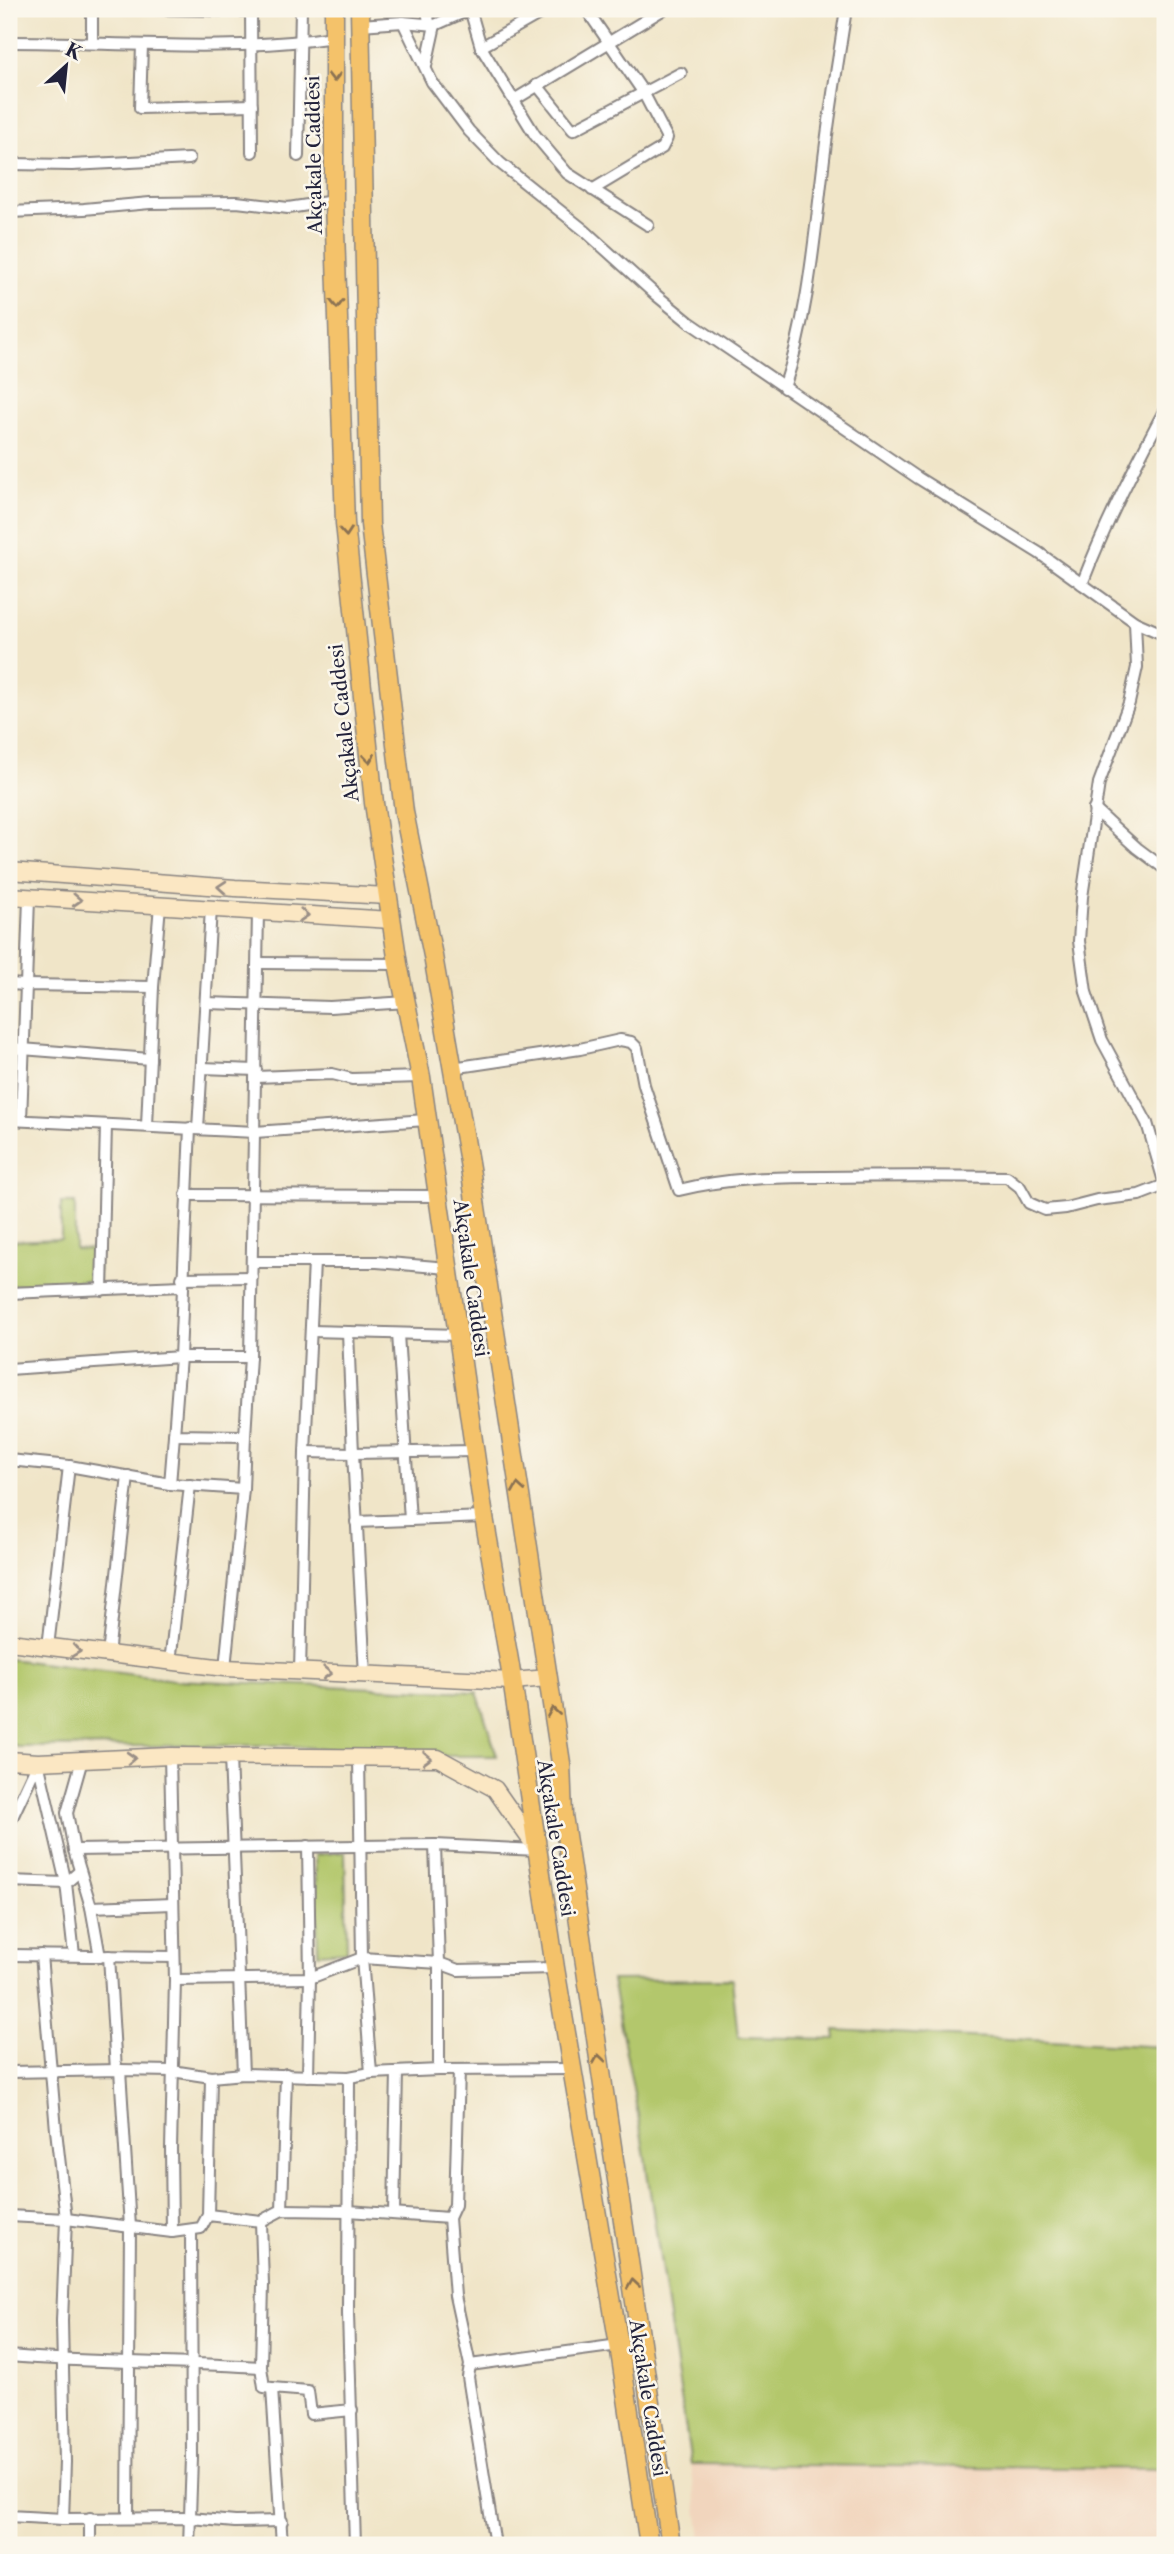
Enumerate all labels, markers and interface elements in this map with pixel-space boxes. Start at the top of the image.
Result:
north arrow [32,32,102,102]
text: K [62,38,86,65]
one-way arrow [326,72,342,83]
street label: Akçakale Caddesi [301,75,327,236]
one-way arrow [329,300,345,310]
one-way arrow [338,526,353,537]
street label: Akçakale Caddesi [324,643,364,804]
one-way arrow [361,753,376,764]
one-way arrow [216,880,227,895]
one-way arrow [72,893,83,908]
one-way arrow [299,907,310,922]
street label: Akçakale Caddesi [448,1197,493,1359]
one-way arrow [510,1482,525,1493]
one-way arrow [71,1643,82,1658]
one-way arrow [322,1666,333,1681]
one-way arrow [546,1706,561,1718]
one-way arrow [126,1750,137,1765]
one-way arrow [422,1750,433,1766]
street label: Akçakale Caddesi [532,1757,580,1919]
one-way arrow [592,2053,607,2065]
one-way arrow [626,2278,641,2290]
street label: Akçakale Caddesi [624,2317,672,2479]

